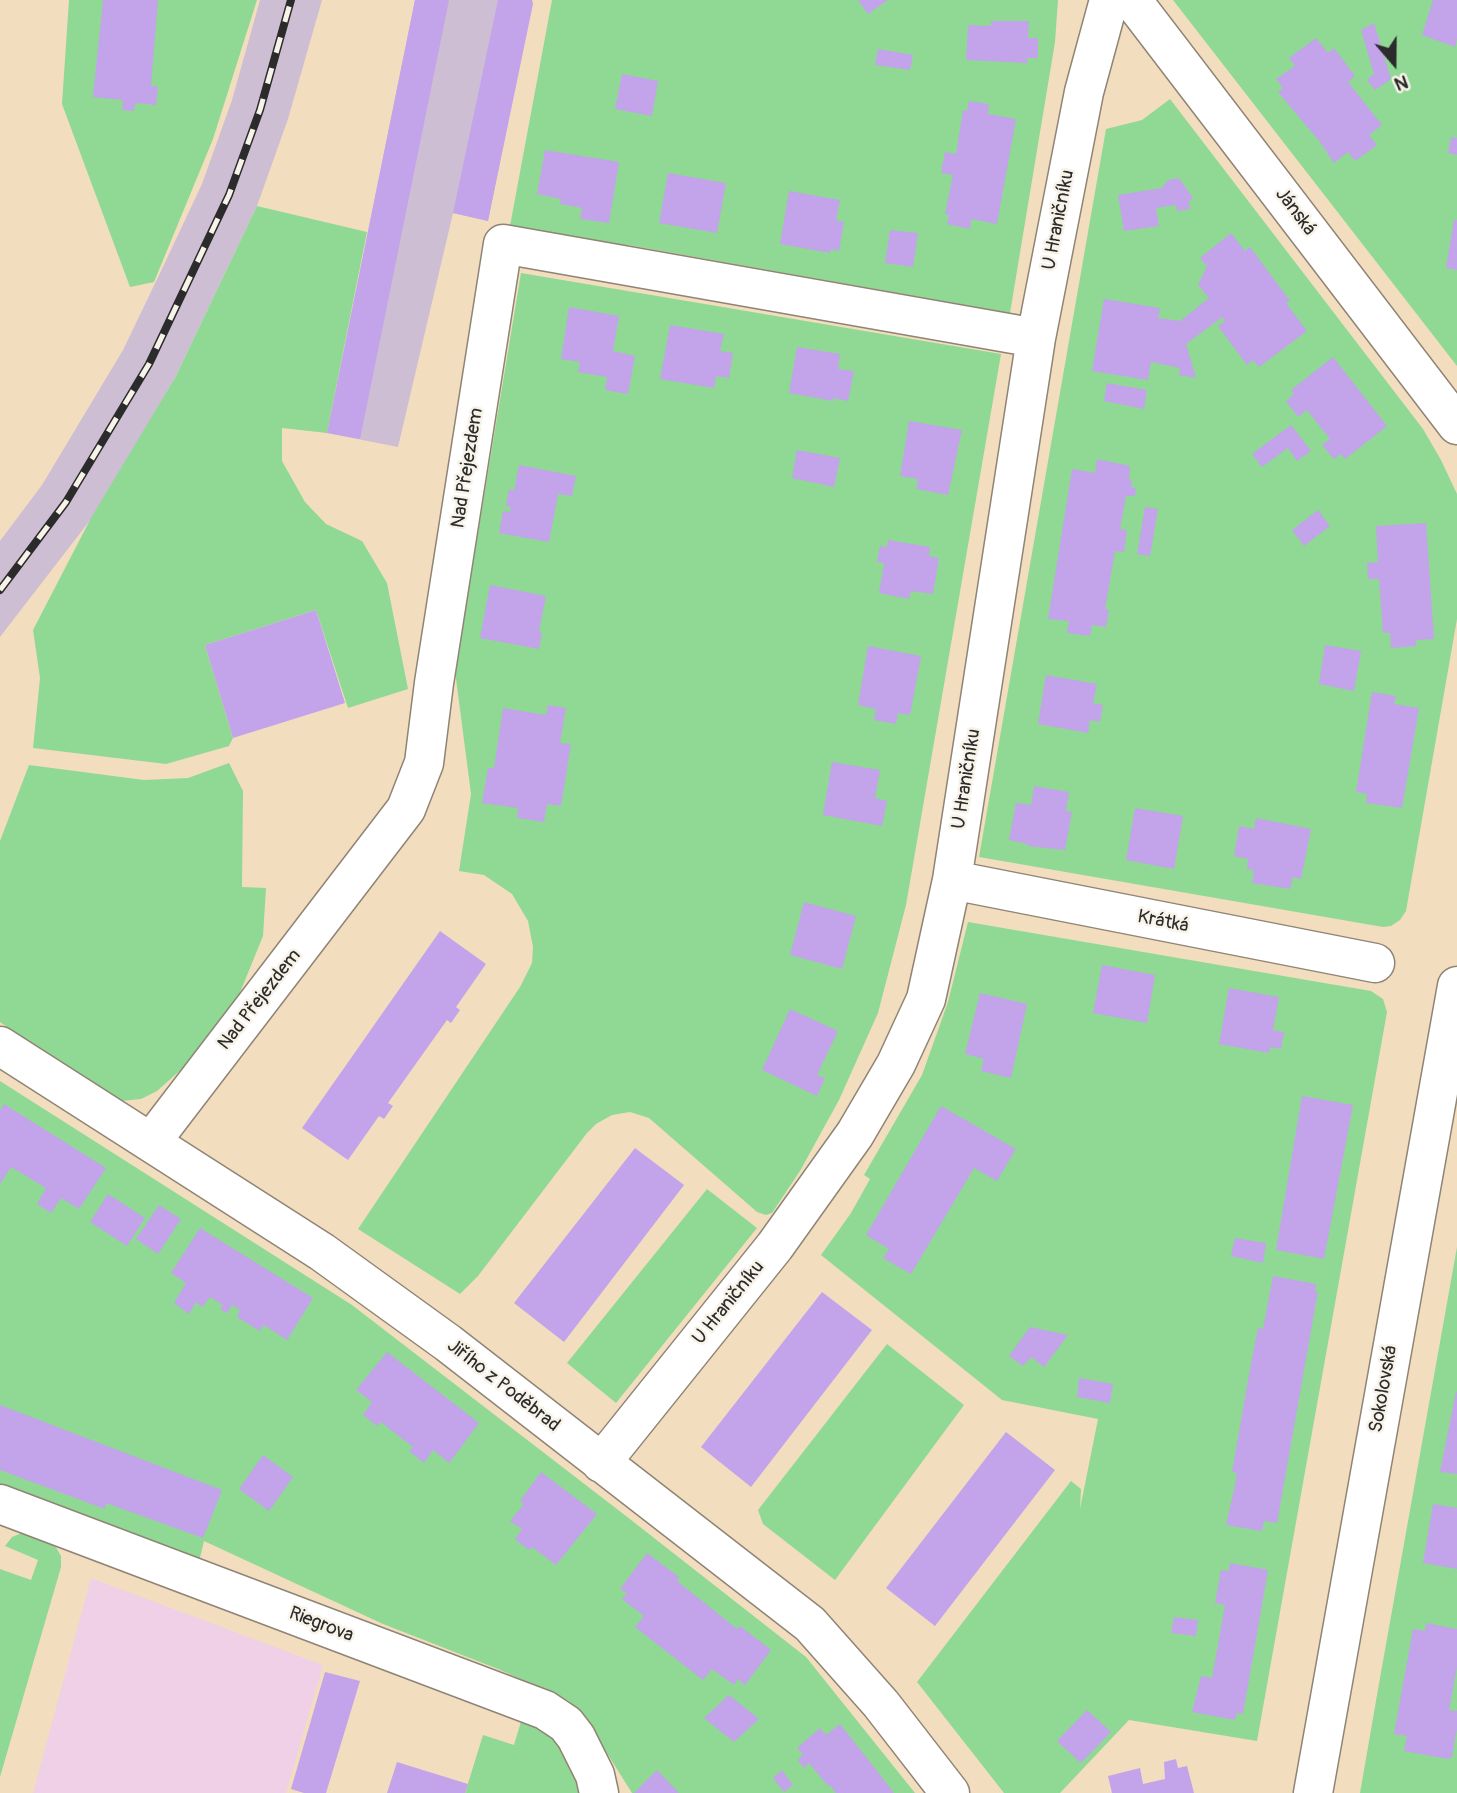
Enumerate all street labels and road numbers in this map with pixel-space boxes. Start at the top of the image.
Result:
street label: U Hraničníku [1038,168,1080,272]
street label: Jánská [1270,184,1320,240]
street label: Nad Přejezdem [447,406,489,530]
street label: U Hraničníku [948,727,986,831]
street label: Krátká [1136,906,1190,938]
street label: Nad Přejezdem [214,945,306,1055]
street label: U Hraničníku [688,1256,770,1350]
street label: Jiřího z Poděbrad [442,1335,564,1437]
street label: Sokolovská [1365,1344,1403,1434]
street label: Riegrova [286,1602,356,1648]

